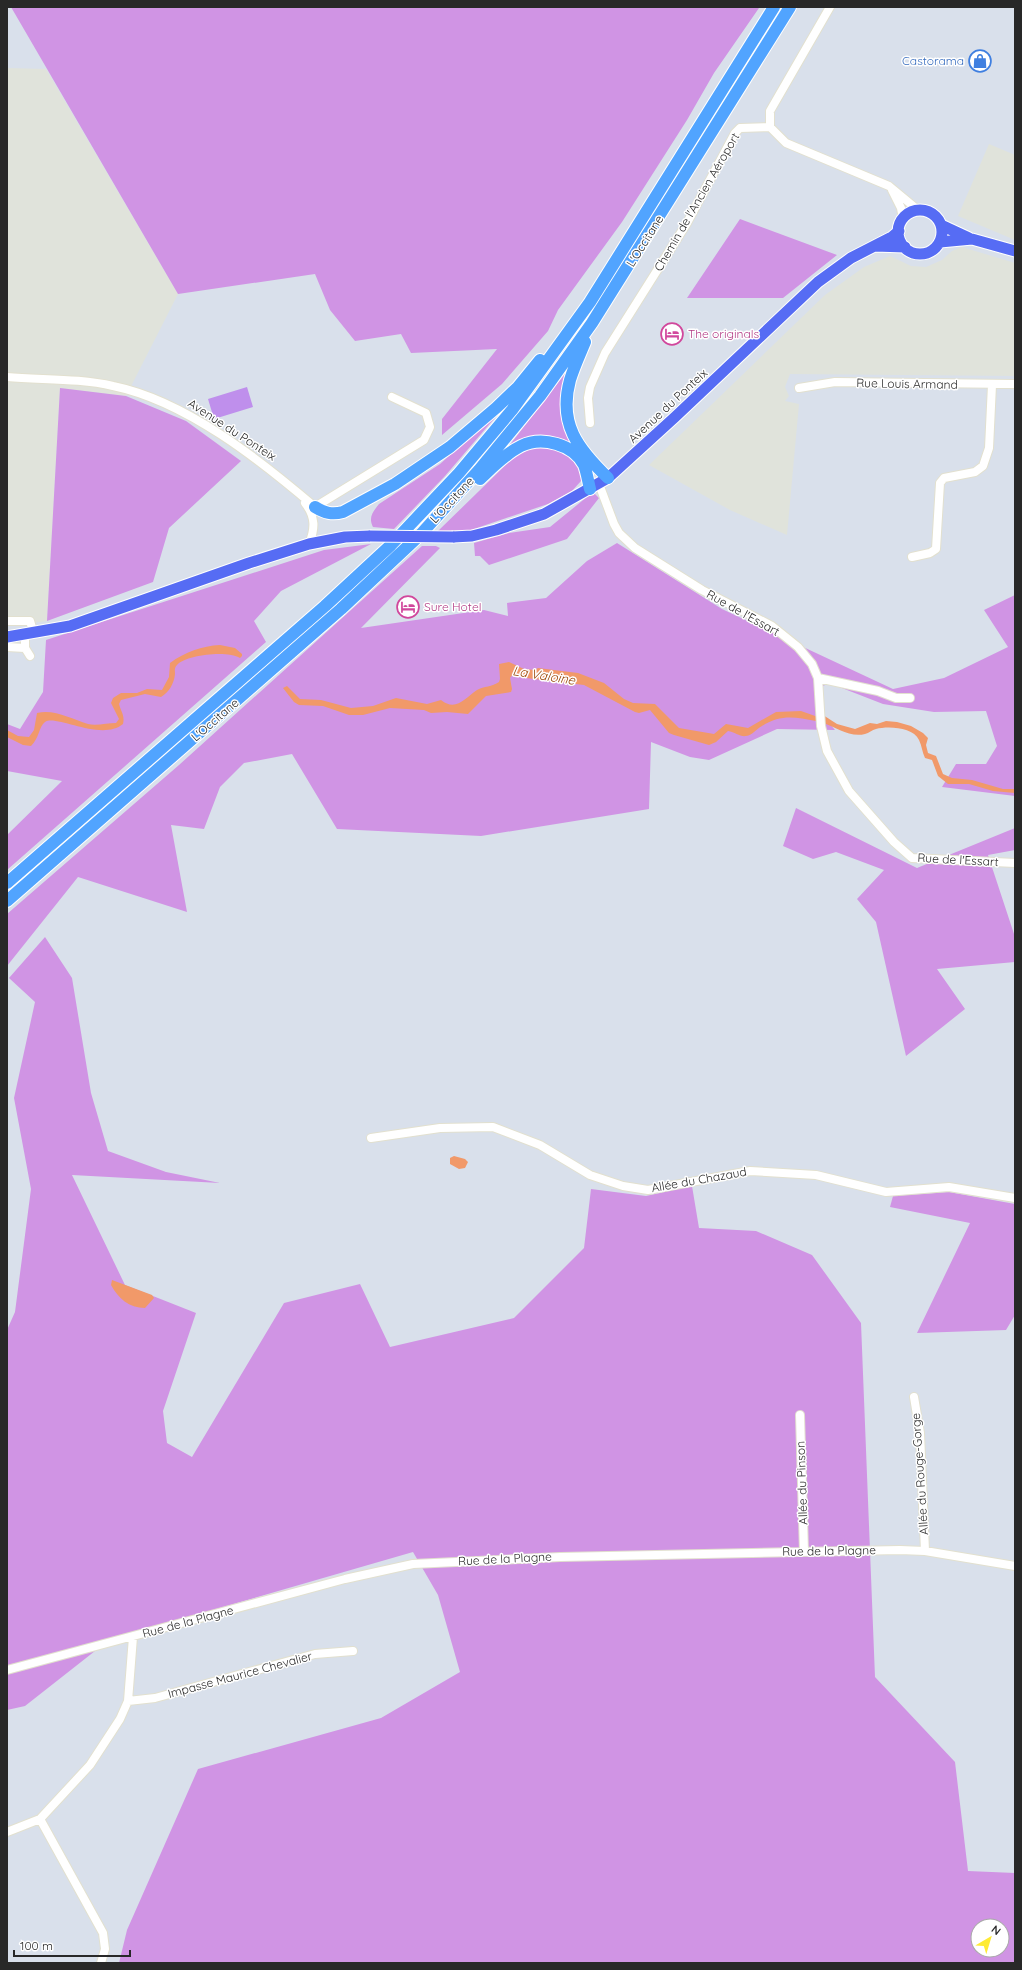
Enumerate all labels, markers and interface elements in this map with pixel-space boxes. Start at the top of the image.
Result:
shop icon: Castorama [967,48,993,74]
place label: Castorama [902,53,964,68]
street label: Chemin de l'Ancien Aéroport [651,130,742,274]
street label: L'Occitane [623,212,666,269]
hotel icon: The originals [659,321,685,347]
place label: The originals [688,326,760,341]
street label: Avenue du Ponteix [625,365,710,446]
street label: Rue Louis Armand [856,375,958,392]
street label: Avenue du Ponteix [185,395,279,464]
street label: L'Occitane [426,473,477,526]
street label: Rue de l'Essart [704,586,782,639]
hotel icon: Sure Hotel [395,594,421,620]
place label: Sure Hotel [424,599,481,614]
water label: La Valoine [512,662,577,688]
street label: L'Occitane [188,695,242,744]
street label: Rue de l'Essart [917,850,999,869]
street label: Allée du Chazaud [650,1164,748,1195]
street label: Allée du Rouge-Gorge [908,1412,931,1536]
street label: Allée du Pinson [793,1441,810,1525]
street label: Rue de la Plagne [782,1542,876,1559]
street label: Rue de la Plagne [458,1549,552,1568]
street label: Rue de la Plagne [141,1602,235,1641]
street label: Impasse Maurice Chevalier [166,1648,314,1701]
north arrow [970,1918,1010,1958]
text: N [989,1922,1004,1938]
scale bar [14,1932,130,1958]
text: 100 m [20,1938,53,1953]

